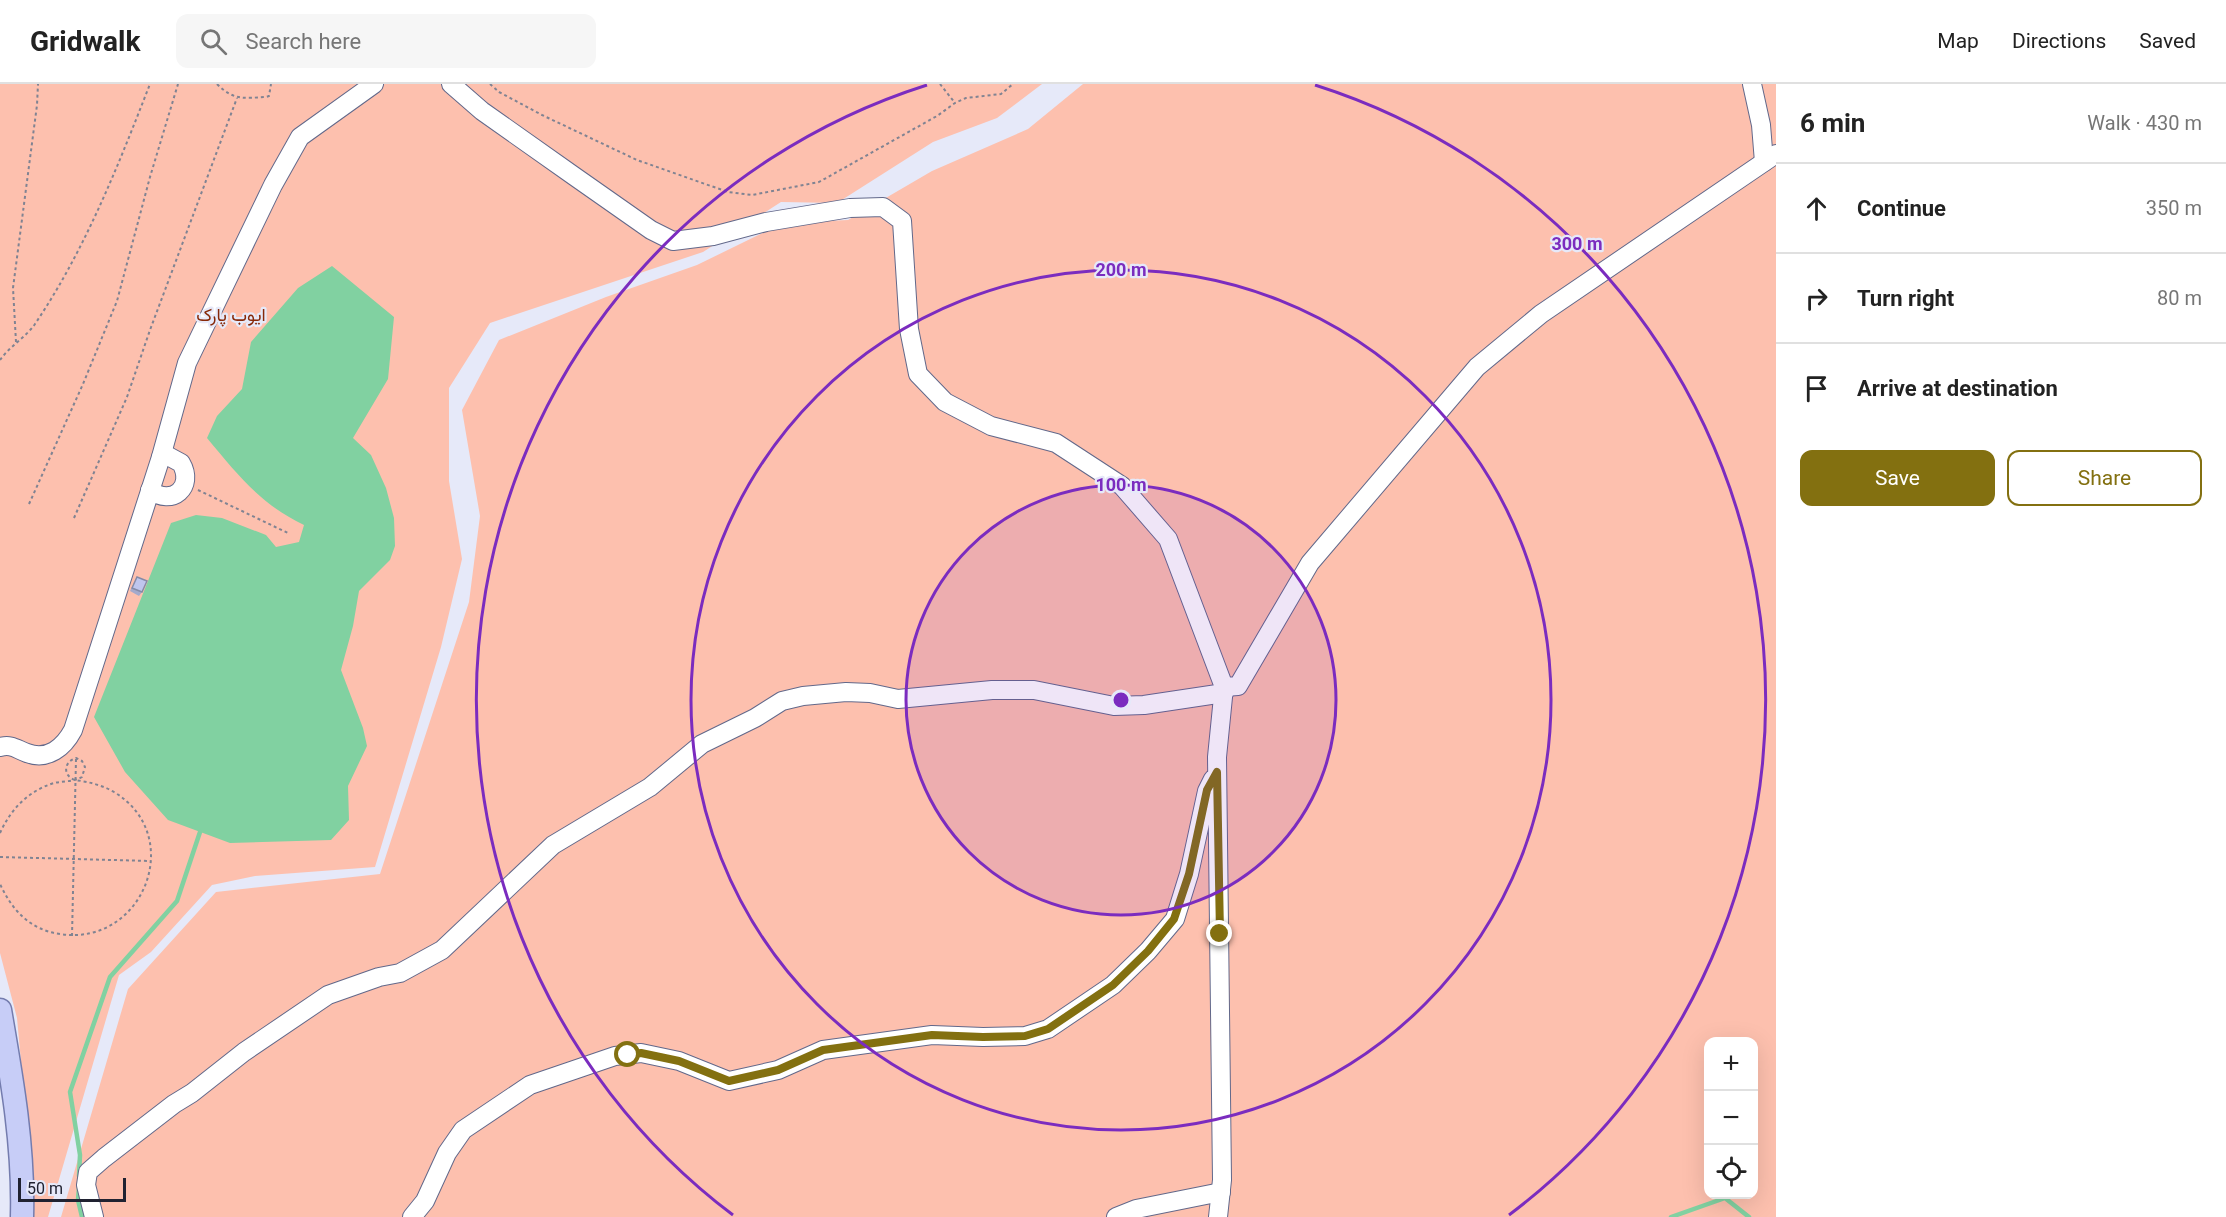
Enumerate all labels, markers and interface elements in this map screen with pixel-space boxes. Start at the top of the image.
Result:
search box [176,14,596,68]
text: Gridwalk [30,25,140,58]
icon: search [197,25,230,58]
text: Search here [245,29,361,54]
text: Map [1937,29,1979,53]
text: Directions [2012,29,2106,53]
text: Saved [2139,29,2196,53]
text: 6 min [1800,108,1865,138]
text: Walk · 430 m [2087,111,2202,135]
icon: ahead [1800,192,1833,225]
text: Continue [1857,196,1946,221]
text: 350 m [2146,196,2202,220]
text: 300 m [1551,233,1603,254]
text: 200 m [1095,259,1147,280]
icon: right [1800,282,1833,315]
text: Turn right [1857,286,1954,311]
text: 80 m [2157,286,2202,310]
park label: ایوب پارک [196,304,266,327]
icon: arrive [1800,372,1833,405]
text: Arrive at destination [1857,376,2058,401]
button: Save [1800,450,1995,506]
button: Share [2007,450,2202,506]
text: 100 m [1095,474,1147,495]
centre of rings [1111,690,1131,710]
route end [1206,920,1232,946]
map controls [1704,1037,1758,1199]
button: + [1704,1037,1758,1091]
route start [614,1041,640,1067]
button: − [1704,1091,1758,1145]
button: locate [1704,1145,1758,1199]
scale bar [18,1175,126,1202]
text: 50 m [27,1179,63,1198]

